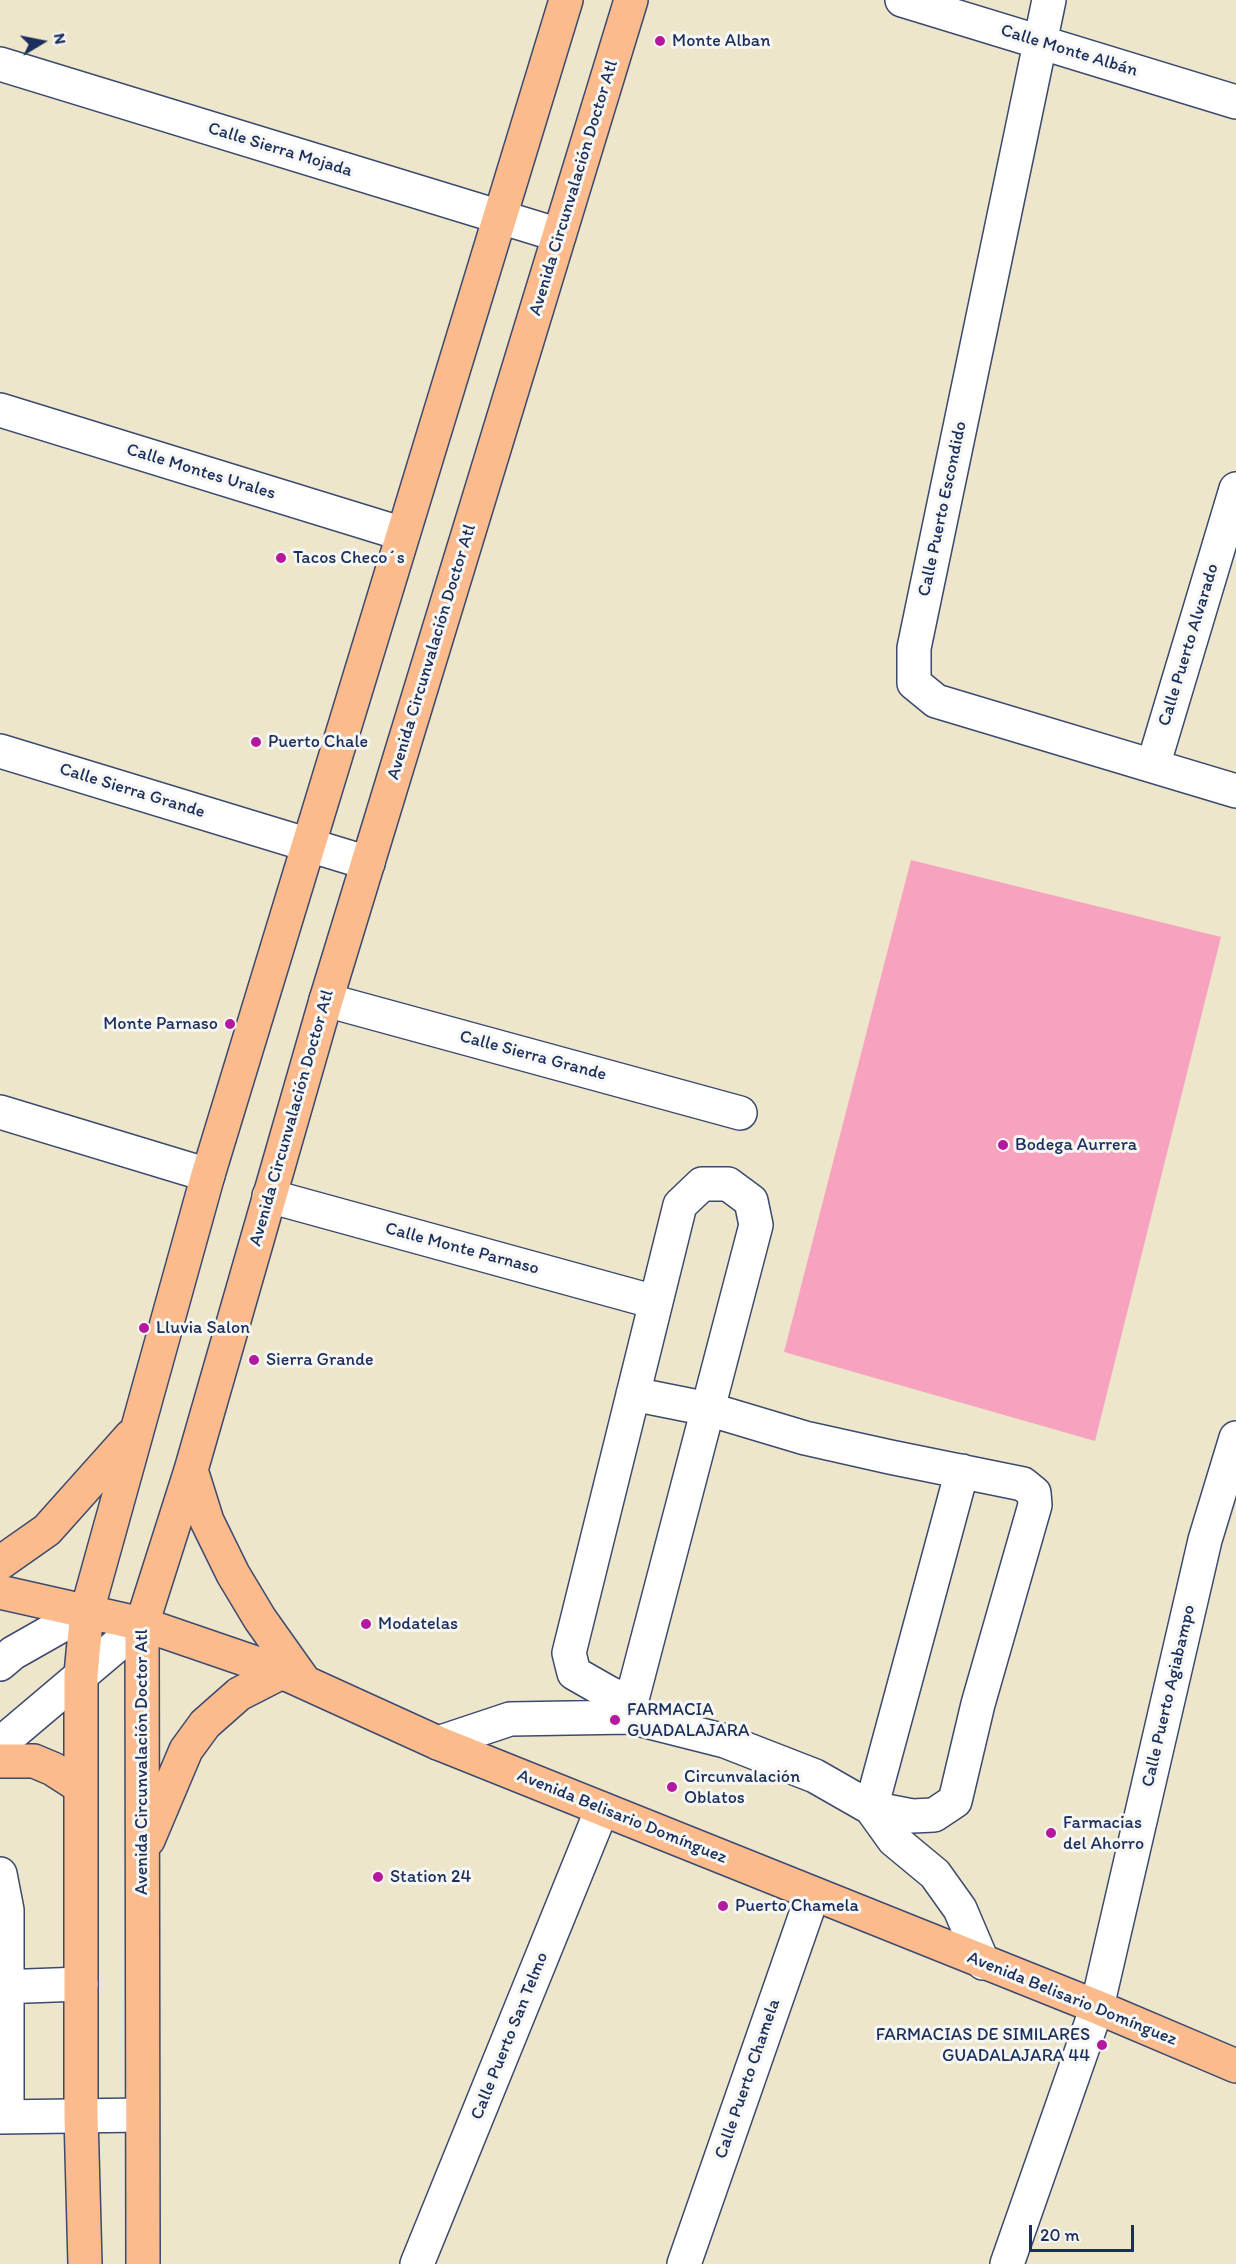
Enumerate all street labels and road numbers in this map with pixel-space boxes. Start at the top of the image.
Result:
street label: Calle Monte Albán [998,20,1140,82]
street label: Avenida Circunvalación Doctor Atl [525,58,623,318]
street label: Calle Sierra Mojada [205,118,355,182]
street label: Calle Puerto Escondido [914,419,972,599]
street label: Calle Montes Urales [124,439,278,505]
street label: Avenida Circunvalación Doctor Atl [383,522,481,782]
street label: Calle Puerto Alvarado [1154,561,1224,729]
street label: Calle Sierra Grande [57,759,207,823]
street label: Avenida Circunvalación Doctor Atl [245,987,339,1249]
street label: Calle Sierra Grande [457,1026,609,1086]
street label: Calle Monte Parnaso [383,1218,541,1280]
street label: Calle Puerto Agiabampo [1138,1603,1200,1789]
street label: Avenida Circunvalación Doctor Atl [131,1629,153,1895]
street label: Avenida Belisario Domínguez [514,1765,730,1869]
street label: Avenida Belisario Domínguez [964,1947,1180,2051]
street label: Calle Puerto San Telmo [466,1949,554,2123]
street label: Calle Puerto Chamela [710,1996,786,2162]

